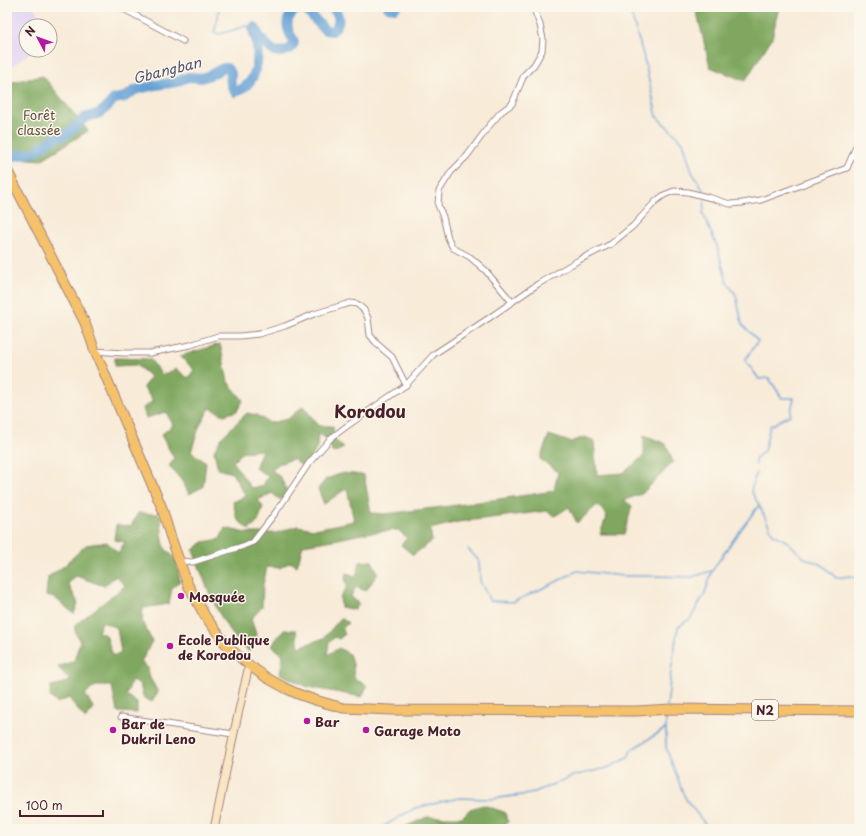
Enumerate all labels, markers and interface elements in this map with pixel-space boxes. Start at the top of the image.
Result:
north arrow [18,18,58,58]
text: N [21,22,40,40]
water label: Gbangban [131,51,204,89]
park label: Forêt classée [17,105,61,139]
district label: Korodou [334,398,406,424]
place label: Mosquée [189,587,245,606]
marker: Mosquée [176,591,186,601]
place label: Ecole Publique de Korodou [178,630,270,664]
marker: Ecole Publique de Korodou [165,641,175,651]
road number: N2 [752,700,778,720]
place label: Bar [315,712,340,731]
place label: Bar de Dukril Leno [121,714,196,748]
marker: Bar [302,716,312,726]
place label: Garage Moto [374,721,461,740]
marker: Bar de Dukril Leno [108,725,118,735]
marker: Garage Moto [361,725,371,735]
scale bar [20,792,103,818]
text: 100 m [26,796,63,814]

